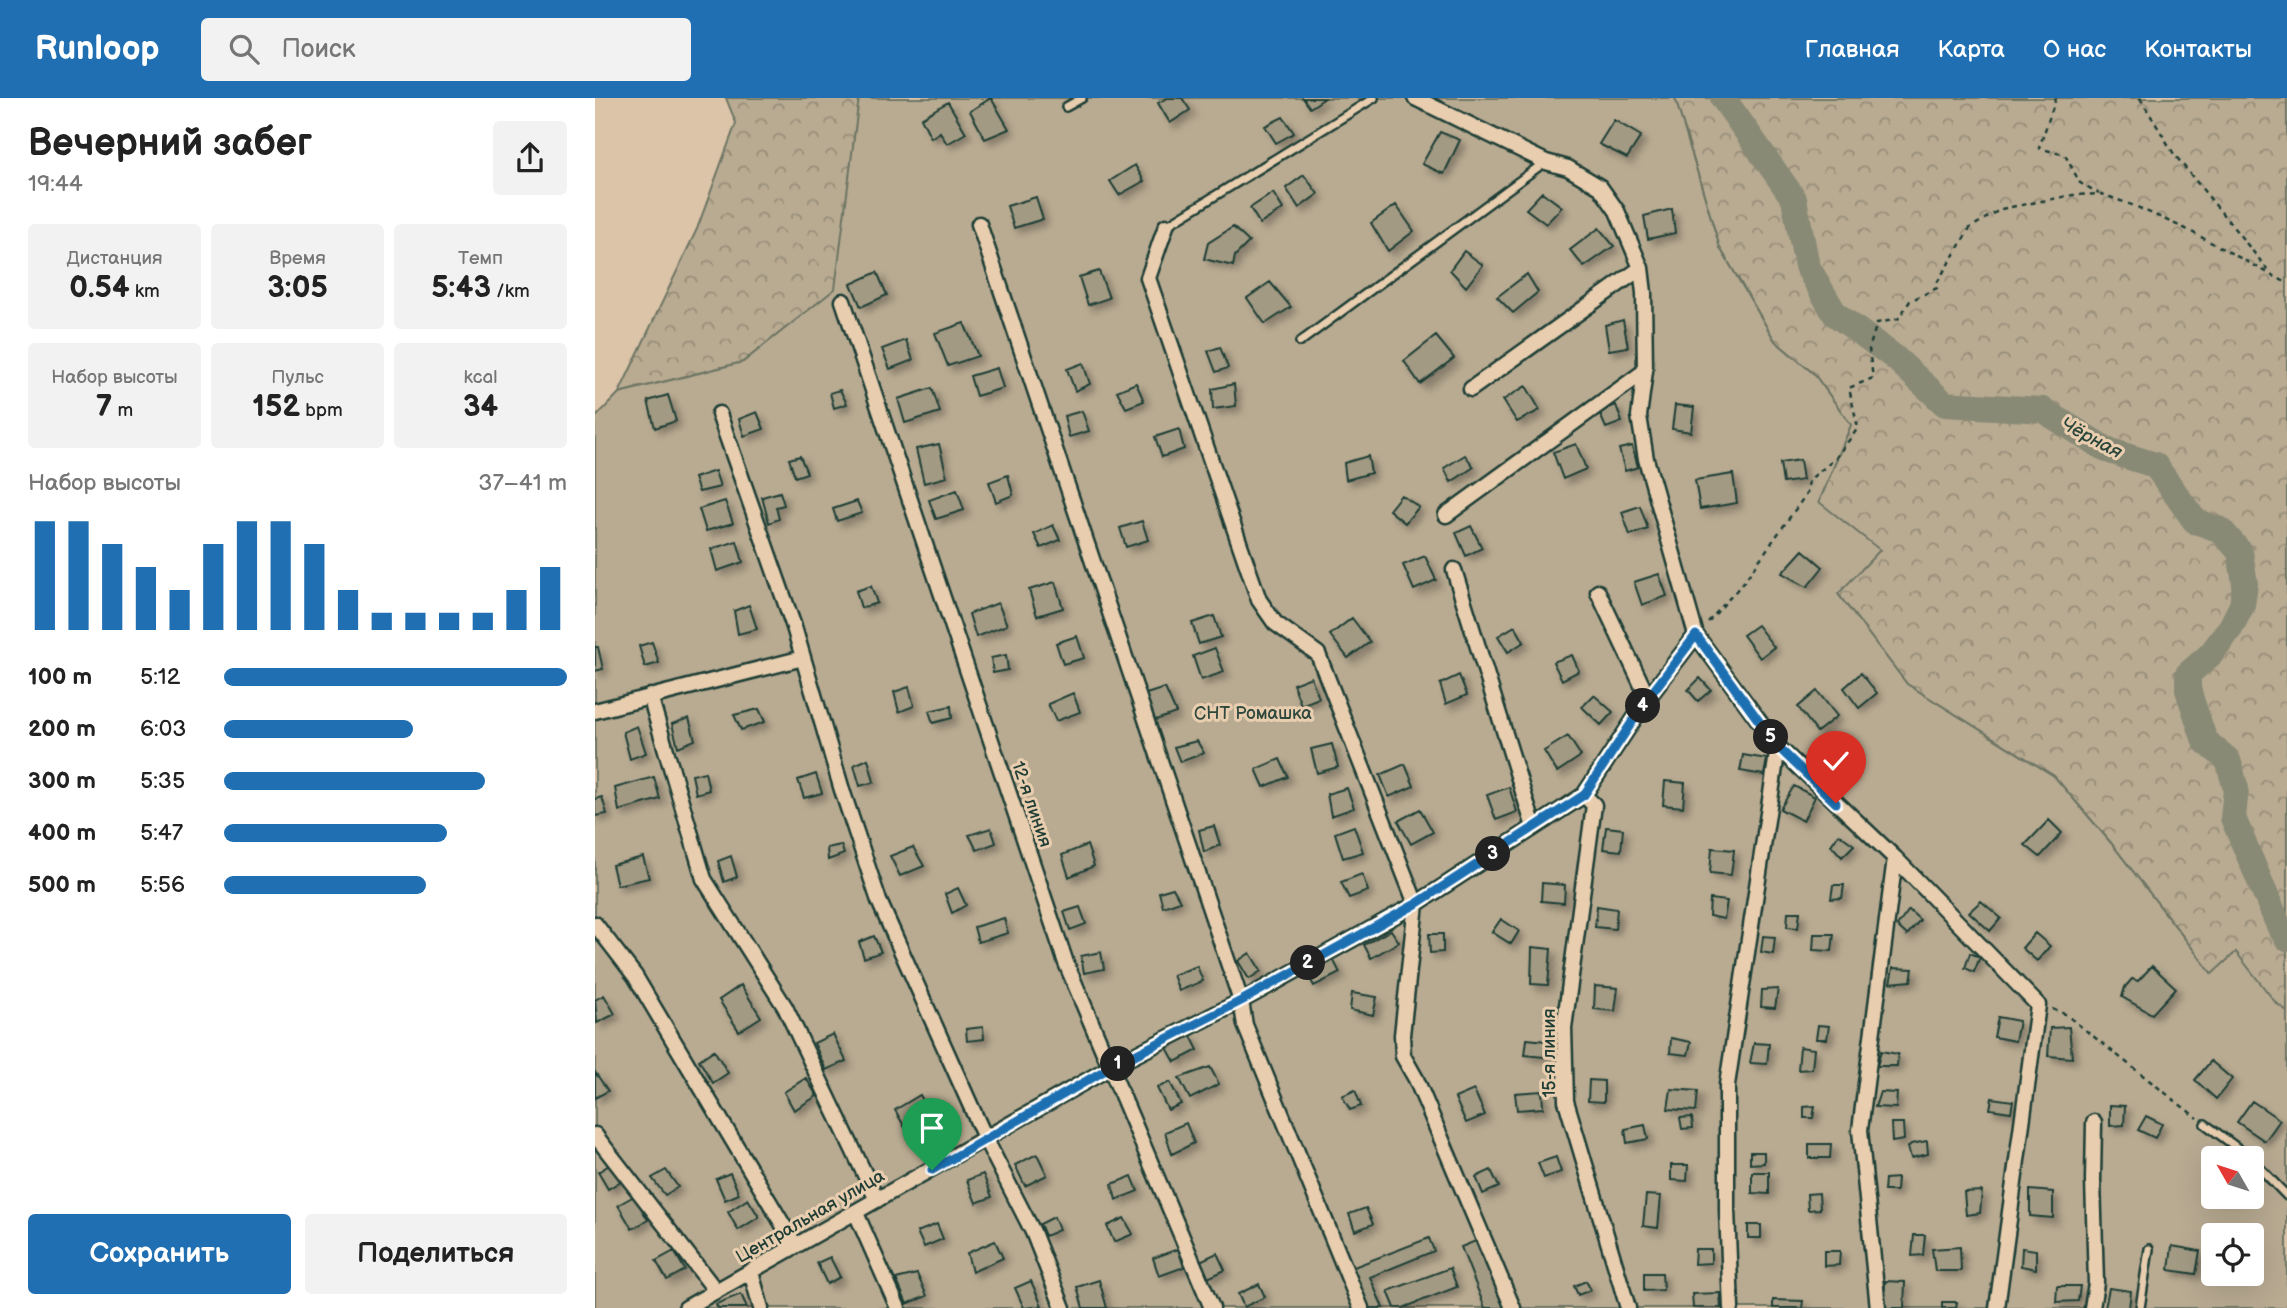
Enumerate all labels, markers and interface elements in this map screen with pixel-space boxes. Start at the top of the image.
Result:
search box [201,18,691,81]
text: Runloop [35,29,159,69]
icon: search [225,30,263,68]
text: Поиск [281,34,356,65]
text: Главная [1805,35,1899,64]
text: Карта [1937,35,2005,64]
text: О нас [2043,35,2106,64]
text: Контакты [2144,35,2252,64]
text: Вечерний забег [28,121,312,166]
button: share [493,121,567,195]
text: 19:44 [28,170,83,198]
text: Дистанция [66,247,163,270]
text: Время [269,247,326,270]
text: Темп [458,247,503,270]
text: 0.54 [69,270,130,306]
text: 3:05 [267,270,328,306]
text: 5:43 [431,270,491,306]
text: km [130,280,160,303]
text: /km [491,280,530,303]
text: Набор высоты [51,366,178,389]
text: Пульс [271,366,324,389]
text: kcal [463,366,498,389]
text: 7 [96,389,112,425]
text: 152 [252,389,300,425]
text: 34 [463,389,498,425]
text: m [112,399,133,422]
text: bpm [300,399,343,422]
water label: Чёрная [2057,413,2126,464]
text: Набор высоты [28,469,181,497]
text: 37–41 m [478,469,567,497]
text: 100 m [28,663,92,691]
text: 5:12 [140,663,180,691]
pin: 4 [1625,688,1661,724]
text: 4 [1637,694,1648,717]
park label: СНТ Ромашка [1194,703,1312,724]
text: 200 m [28,715,96,743]
text: 6:03 [140,715,186,743]
pin: 5 [1753,720,1789,754]
text: 5 [1765,725,1776,748]
pin [1806,731,1866,803]
icon: check [1817,742,1855,780]
street label: 12-я линия [1007,758,1056,850]
text: 300 m [28,767,96,795]
text: 5:35 [140,767,185,795]
text: 400 m [28,819,96,847]
text: 5:47 [140,819,183,847]
pin: 3 [1475,836,1511,872]
text: 3 [1487,842,1498,865]
text: 500 m [28,871,96,899]
text: 5:56 [140,871,185,899]
pin: 2 [1291,946,1325,980]
text: 2 [1302,951,1313,974]
street label: 15-я линия [1539,1008,1560,1098]
pin: 1 [1100,1046,1135,1082]
text: 1 [1114,1052,1122,1075]
pin [902,1098,962,1170]
icon: arrive [913,1109,951,1147]
north arrow [2201,1146,2265,1209]
map controls [2201,1146,2264,1286]
street label: Центральная улица [732,1165,888,1267]
button: Сохранить [28,1214,291,1294]
button: Поделиться [305,1214,567,1294]
button: locate [2201,1223,2264,1286]

